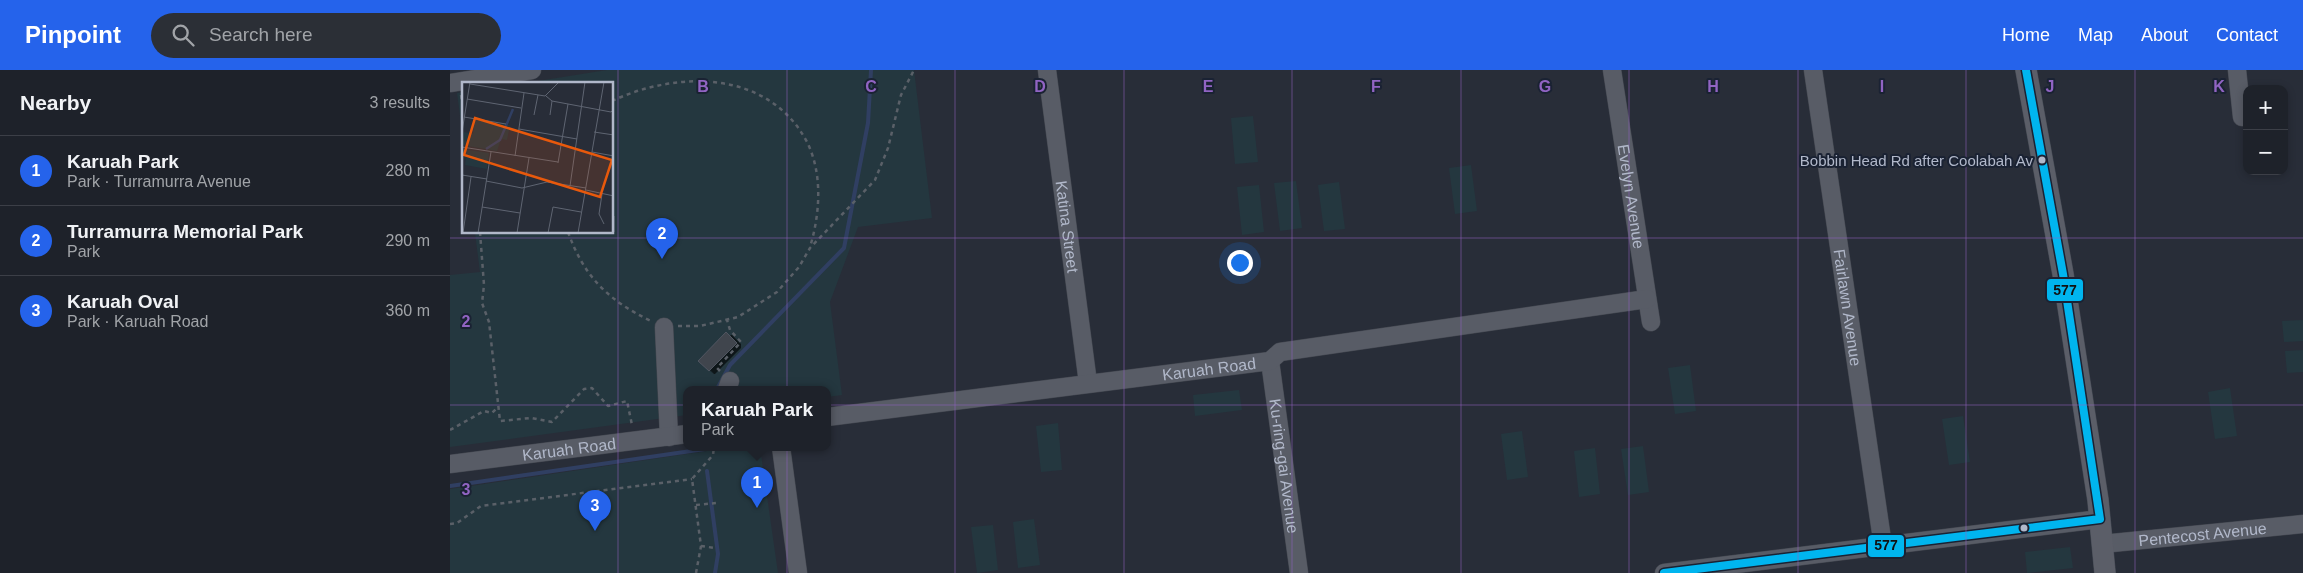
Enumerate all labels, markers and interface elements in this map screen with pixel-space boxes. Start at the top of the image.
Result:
search box [151,13,501,58]
text: Pinpoint [25,21,121,48]
icon: search [169,21,197,49]
text: Search here [209,24,313,45]
text: Home [2002,25,2050,45]
text: Map [2078,25,2113,45]
text: About [2141,25,2188,45]
text: Contact [2216,25,2278,45]
text: B [697,78,709,95]
text: C [865,78,877,95]
text: D [1034,78,1046,95]
text: E [1203,78,1214,95]
text: F [1371,78,1381,95]
text: G [1539,78,1551,95]
text: H [1707,78,1719,95]
text: I [1880,78,1884,95]
text: J [2046,78,2054,95]
text: K [2213,78,2225,95]
inset map [462,82,614,234]
map controls [2243,85,2288,175]
button: + [2243,85,2288,130]
text: Nearby [20,91,91,114]
text: 3 results [370,94,430,111]
button: − [2243,130,2288,175]
street label: Evelyn Avenue [1615,143,1648,250]
text: Karuah Park [67,151,179,172]
place label: Bobbin Head Rd after Coolabah Av [1800,152,2033,169]
marker: Bobbin Head Rd after Coolabah Av [2037,155,2047,165]
text: 1 [32,162,40,179]
text: 280 m [386,162,430,179]
text: Park · Turramurra Avenue [67,173,251,190]
street label: Katina Street [1053,180,1082,274]
pin: 2 [646,218,678,259]
text: Turramurra Memorial Park [67,221,303,242]
text: 2 [32,232,40,249]
text: 290 m [386,232,430,249]
text: Park [67,243,100,260]
street label: Fairlawn Avenue [1830,248,1864,367]
your location [1227,250,1253,276]
line badge: 577 [2046,278,2084,302]
text: 577 [2053,282,2077,298]
text: Karuah Oval [67,291,179,312]
text: 3 [32,302,40,319]
text: 360 m [386,302,430,319]
text: Park · Karuah Road [67,313,208,330]
text: 2 [462,313,471,330]
street label: Karuah Road [1161,355,1257,384]
popup [683,386,831,451]
street label: Ku-ring-gai Avenue [1266,398,1302,535]
text: Karuah Park [701,399,813,420]
text: Park [701,421,734,438]
street label: Karuah Road [521,435,617,464]
pin: 1 [741,467,773,508]
text: 3 [462,481,471,498]
pin: 3 [579,490,611,531]
street label: Pentecost Avenue [2138,520,2268,549]
unlabelled marker [2019,523,2029,533]
line badge: 577 [1867,534,1905,558]
text: 577 [1874,537,1898,553]

